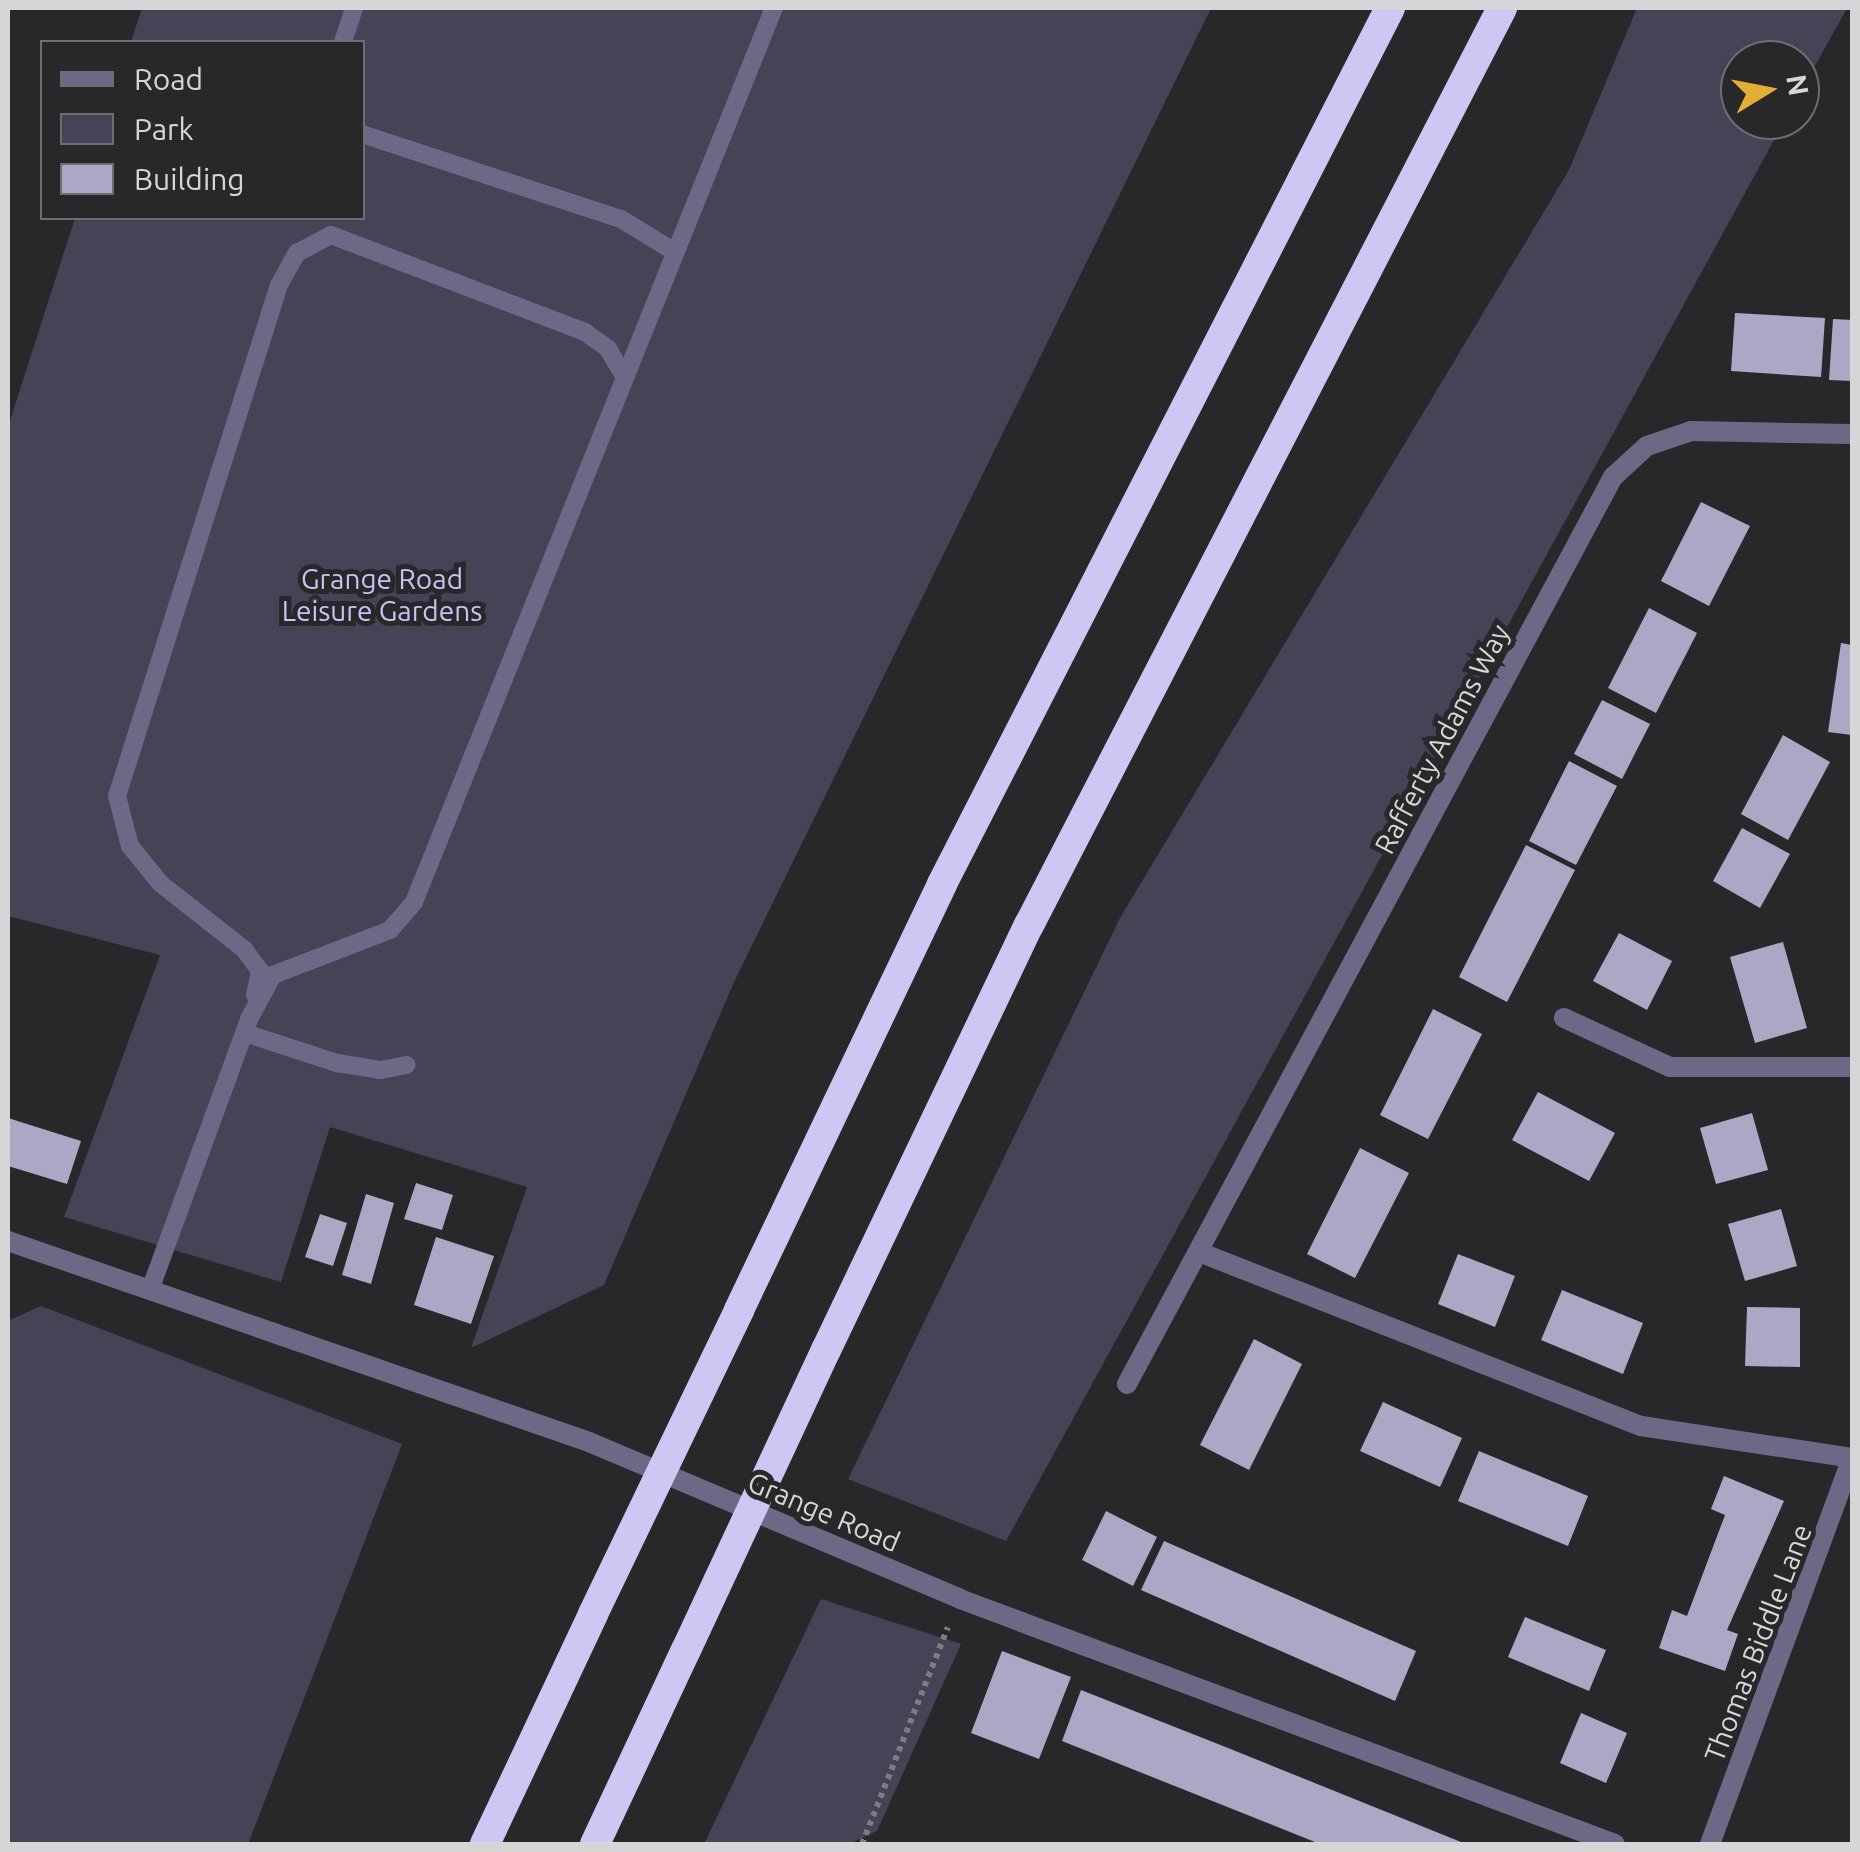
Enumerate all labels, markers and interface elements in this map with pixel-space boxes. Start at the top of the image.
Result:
legend [40,40,365,220]
north arrow [1720,40,1820,140]
text: Road [134,62,203,96]
text: N [1781,72,1815,98]
text: Park [134,112,194,146]
text: Building [134,162,245,196]
park label: Grange Road Leisure Gardens [282,562,482,628]
street label: Rafferty Adams Way [1367,619,1517,859]
street label: Grange Road [743,1465,905,1559]
street label: Thomas Biddle Lane [1697,1519,1819,1767]

